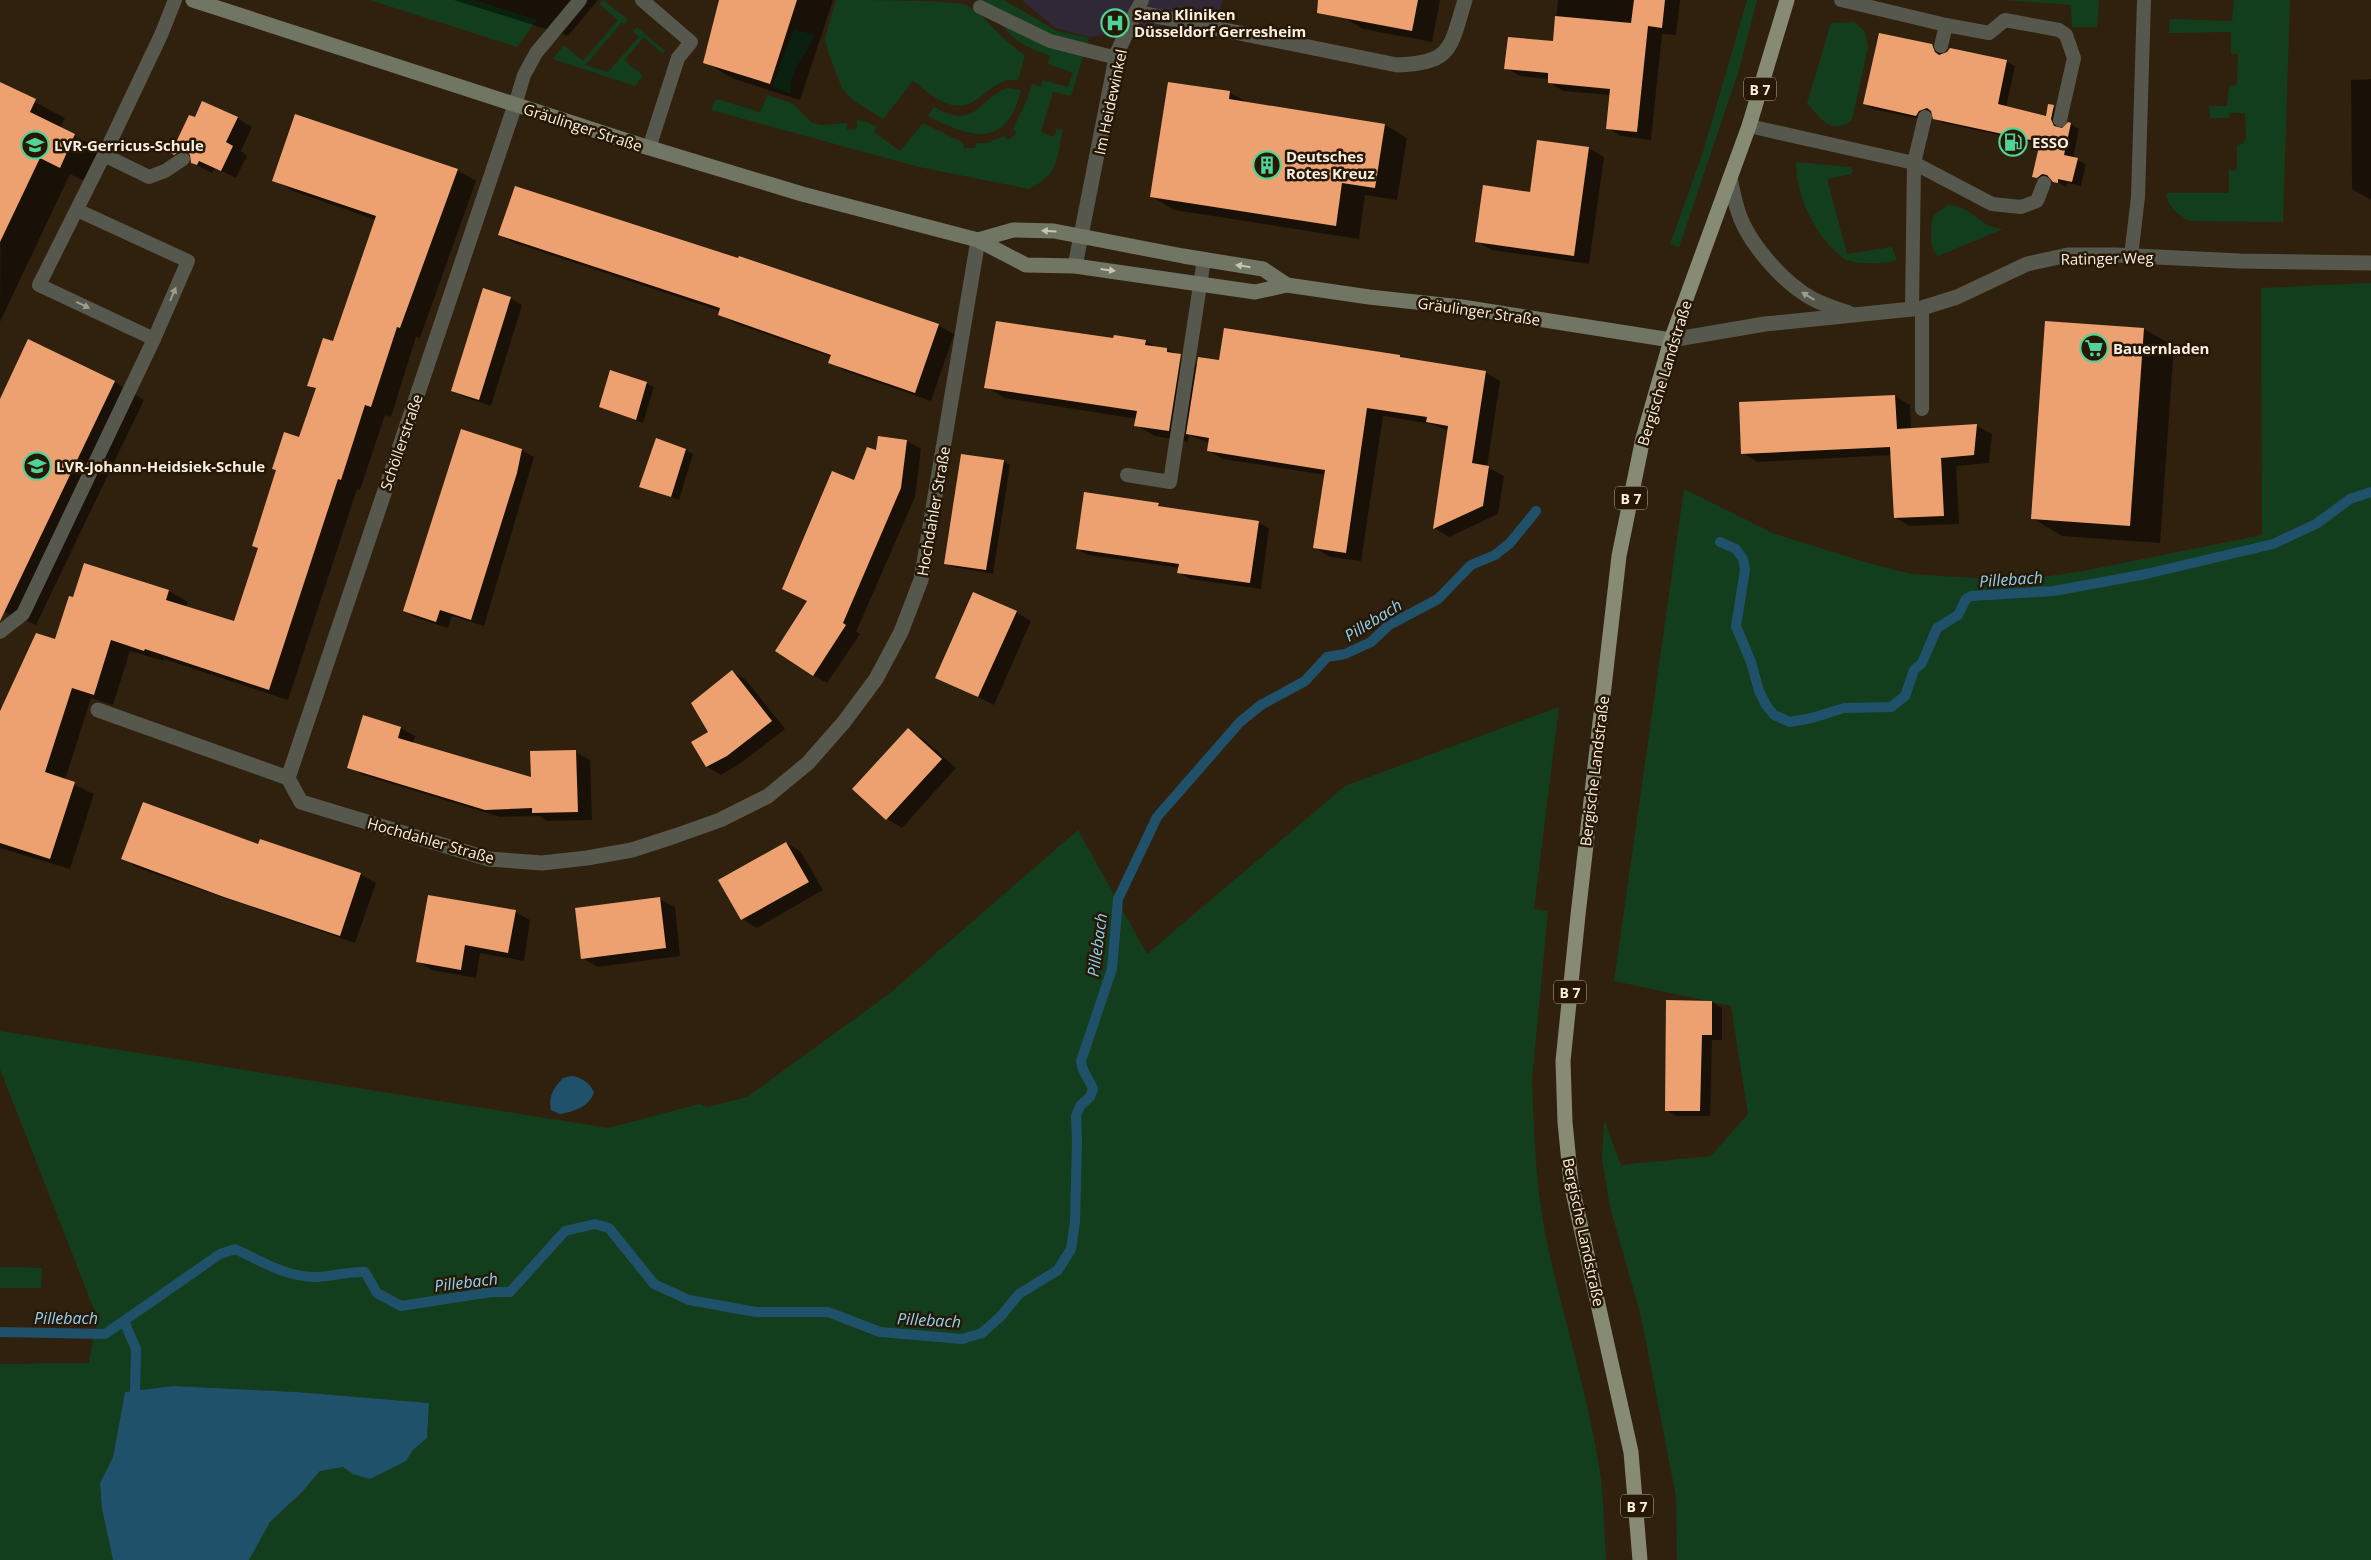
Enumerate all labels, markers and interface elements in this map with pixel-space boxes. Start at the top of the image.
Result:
place label: Sana Kliniken Düsseldorf Gerresheim [1134,4,1306,41]
hospital icon: Sana Kliniken Düsseldorf Gerresheim [1100,8,1130,38]
street label: Im Heidewinkel [1089,47,1131,157]
road number: B 7 [1744,78,1776,100]
street label: Gräulinger Straße [521,98,645,156]
fuel station icon: ESSO [1998,127,2028,157]
school or university icon: LVR-Gerricus-Schule [20,130,50,160]
place label: ESSO [2032,132,2069,152]
place label: LVR-Gerricus-Schule [54,135,204,155]
place label: Deutsches Rotes Kreuz [1286,146,1375,183]
building icon: Deutsches Rotes Kreuz [1252,150,1282,180]
one-way arrow [1040,227,1056,235]
street label: Ratinger Weg [2060,247,2154,269]
one-way arrow [1235,261,1251,269]
one-way arrow [1101,266,1117,274]
one-way arrow [170,287,178,301]
one-way arrow [1801,291,1814,300]
street label: Gräulinger Straße [1416,292,1542,330]
street label: Bergische Landstraße [1632,298,1696,448]
one-way arrow [76,301,90,309]
supermarket icon: Bauernladen [2079,333,2109,363]
place label: Bauernladen [2113,338,2209,358]
street label: Schöllerstraße [375,391,427,493]
street label: Hochdahler Straße [912,445,954,577]
school or university icon: LVR-Johann-Heidsiek-Schule [22,451,52,481]
place label: LVR-Johann-Heidsiek-Schule [56,456,265,476]
road number: B 7 [1615,486,1647,509]
water label: Pillebach [1978,566,2044,592]
water label: Pillebach [1340,594,1406,646]
street label: Bergische Landstraße [1575,695,1613,847]
street label: Hochdahler Straße [365,812,497,868]
water label: Pillebach [1082,912,1112,978]
road number: B 7 [1554,980,1586,1004]
street label: Bergische Landstraße [1558,1156,1610,1308]
water label: Pillebach [433,1267,499,1297]
water label: Pillebach [34,1307,98,1329]
water label: Pillebach [897,1307,961,1333]
road number: B 7 [1621,1494,1653,1518]

